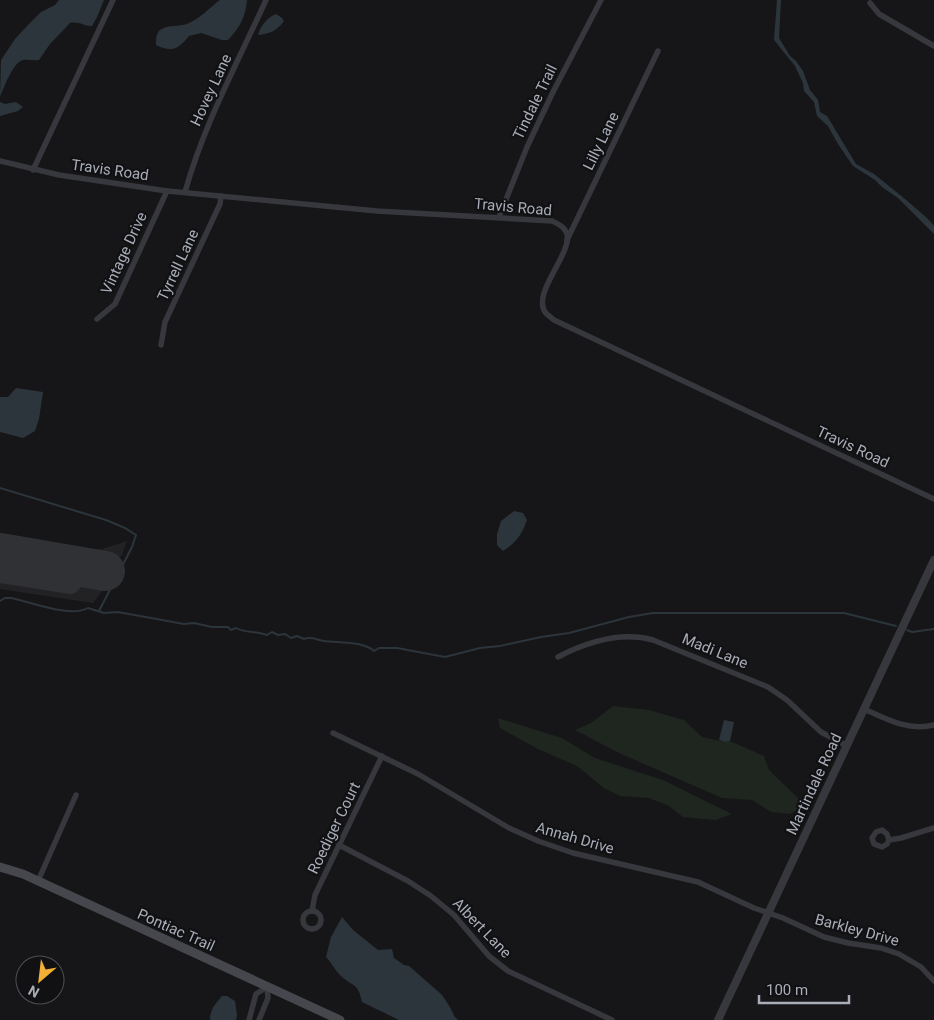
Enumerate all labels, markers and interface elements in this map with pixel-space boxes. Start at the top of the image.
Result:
street label: Hovey Lane [186,51,236,129]
street label: Tindale Trail [509,62,561,142]
street label: Lilly Lane [579,109,623,173]
street label: Travis Road [70,156,150,184]
street label: Travis Road [473,195,553,219]
street label: Vintage Drive [97,209,151,297]
street label: Tyrrell Lane [154,226,202,304]
street label: Travis Road [814,422,892,472]
street label: Madi Lane [679,630,751,672]
street label: Martindale Road [783,730,845,838]
street label: Roediger Court [304,779,364,877]
street label: Annah Drive [534,818,616,858]
street label: Albert Lane [449,894,515,962]
street label: Pontiac Trail [134,905,218,955]
street label: Barkley Drive [813,910,901,950]
north arrow [15,955,65,1005]
scale bar [759,972,849,1004]
text: 100 m [766,981,808,999]
text: N [26,982,42,1001]

